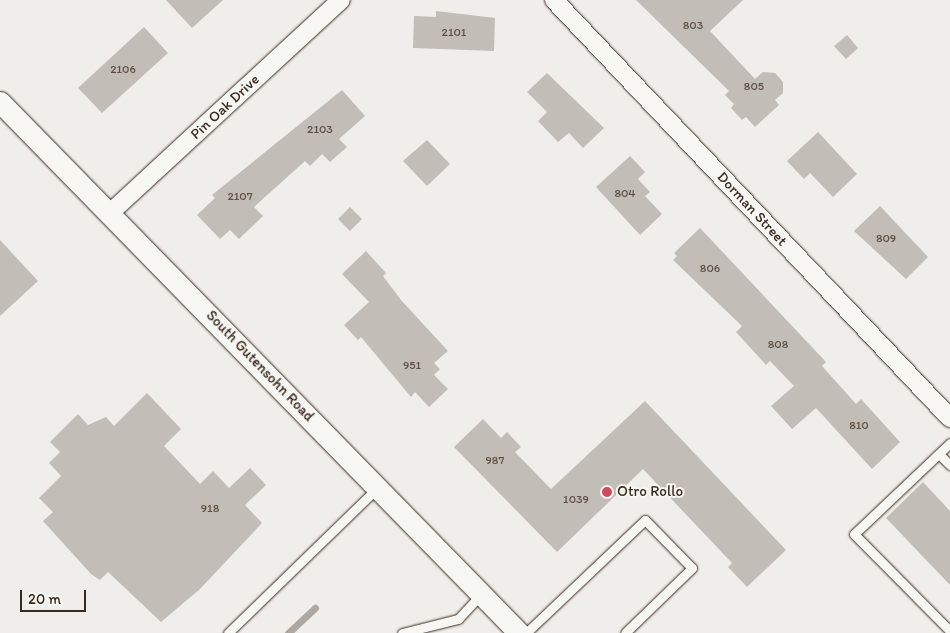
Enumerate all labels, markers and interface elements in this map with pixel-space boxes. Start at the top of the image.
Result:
house number: 803 [683,19,703,33]
house number: 2101 [442,26,466,40]
house number: 2106 [110,63,136,77]
street label: Pin Oak Drive [187,71,263,143]
house number: 805 [744,80,764,94]
house number: 2103 [307,123,333,137]
street label: Dorman Street [713,168,791,250]
house number: 804 [614,187,636,201]
house number: 2107 [227,190,253,204]
house number: 809 [876,232,896,246]
house number: 806 [700,262,720,276]
street label: South Gutensohn Road [203,307,317,425]
house number: 808 [768,338,788,352]
house number: 951 [403,359,421,373]
house number: 810 [849,419,869,433]
house number: 987 [486,454,504,468]
place label: Otro Rollo [617,483,683,501]
marker: Otro Rollo [601,486,613,498]
house number: 1039 [563,493,589,507]
house number: 918 [201,502,219,516]
scale bar [22,580,89,612]
text: 20 m [28,590,61,608]

